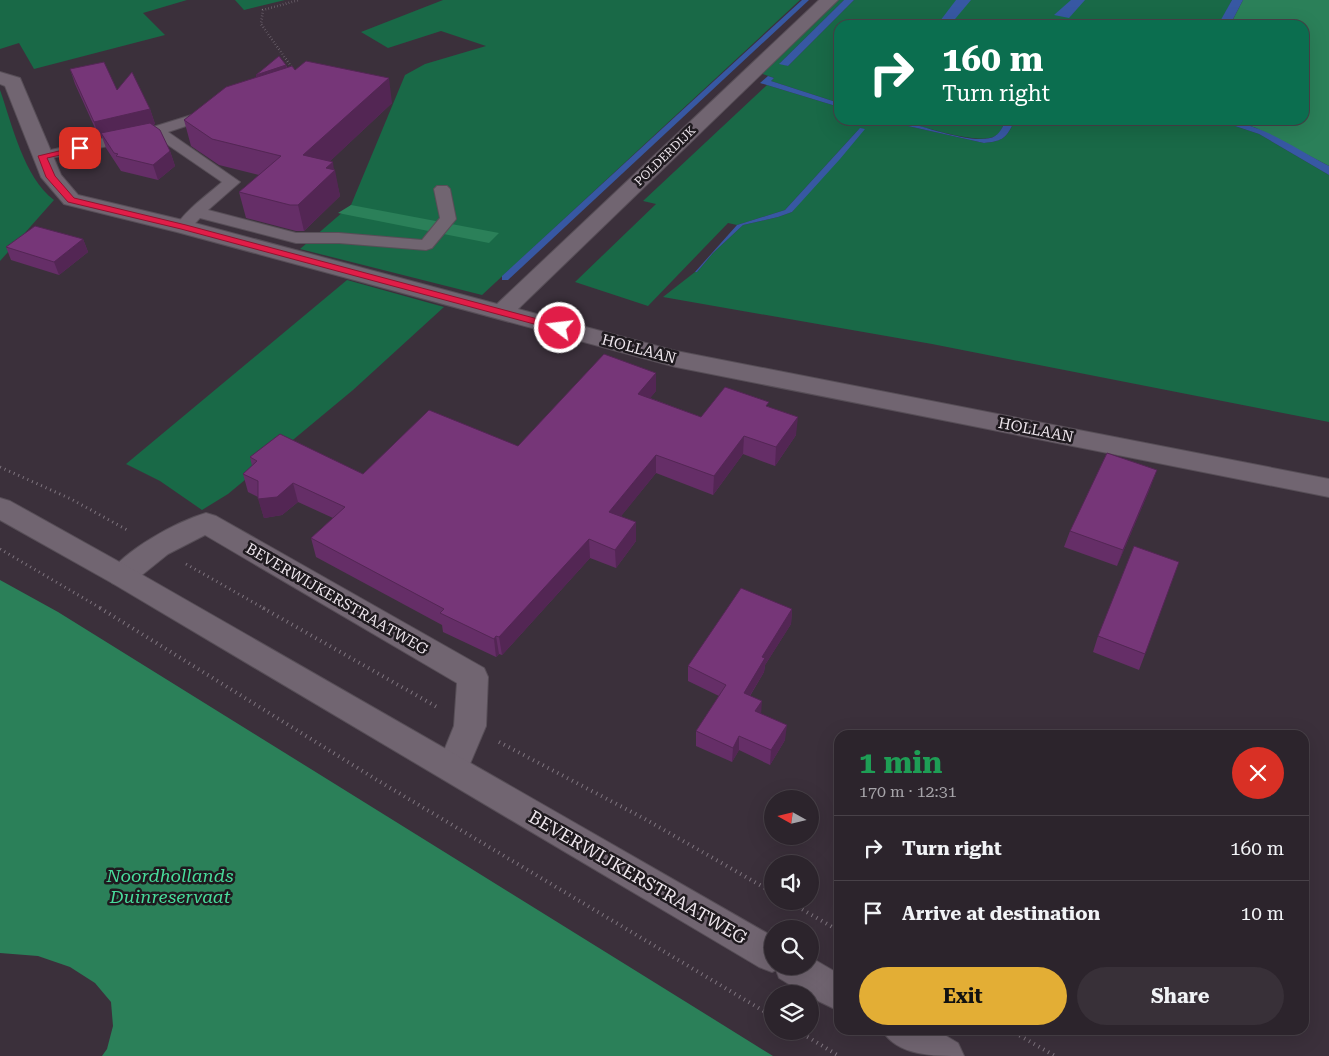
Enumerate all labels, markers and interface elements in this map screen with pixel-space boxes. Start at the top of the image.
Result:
text: 160 m [942,39,1043,80]
icon: right [859,40,924,105]
text: Turn right [942,81,1050,106]
street label: POLDERDIJK [632,123,699,189]
pin [59,127,101,169]
icon: arrive [66,134,94,162]
position arrow [533,301,585,353]
street label: HOLLAAN [600,330,678,368]
street label: HOLLAAN [997,414,1075,446]
street label: BEVERWIJKERSTRAATWEG [243,539,432,659]
text: 1 min [859,745,942,780]
button: close [1232,747,1284,799]
text: 170 m · 12:31 [859,782,957,801]
north arrow [764,790,819,845]
map controls [764,790,819,1040]
street label: BEVERWIJKERSTRAATWEG [525,806,751,948]
icon: right [859,834,887,862]
text: Turn right [902,837,1002,860]
text: 160 m [1230,837,1284,860]
button: sound [764,855,819,910]
park label: Noordhollands Duinreservaat [105,865,234,907]
icon: arrive [859,899,887,927]
text: Arrive at destination [902,902,1100,925]
text: 10 m [1241,902,1284,925]
button: search [764,920,819,975]
button: Exit [859,967,1067,1025]
button: Share [1077,967,1284,1025]
button: layers [764,985,819,1040]

